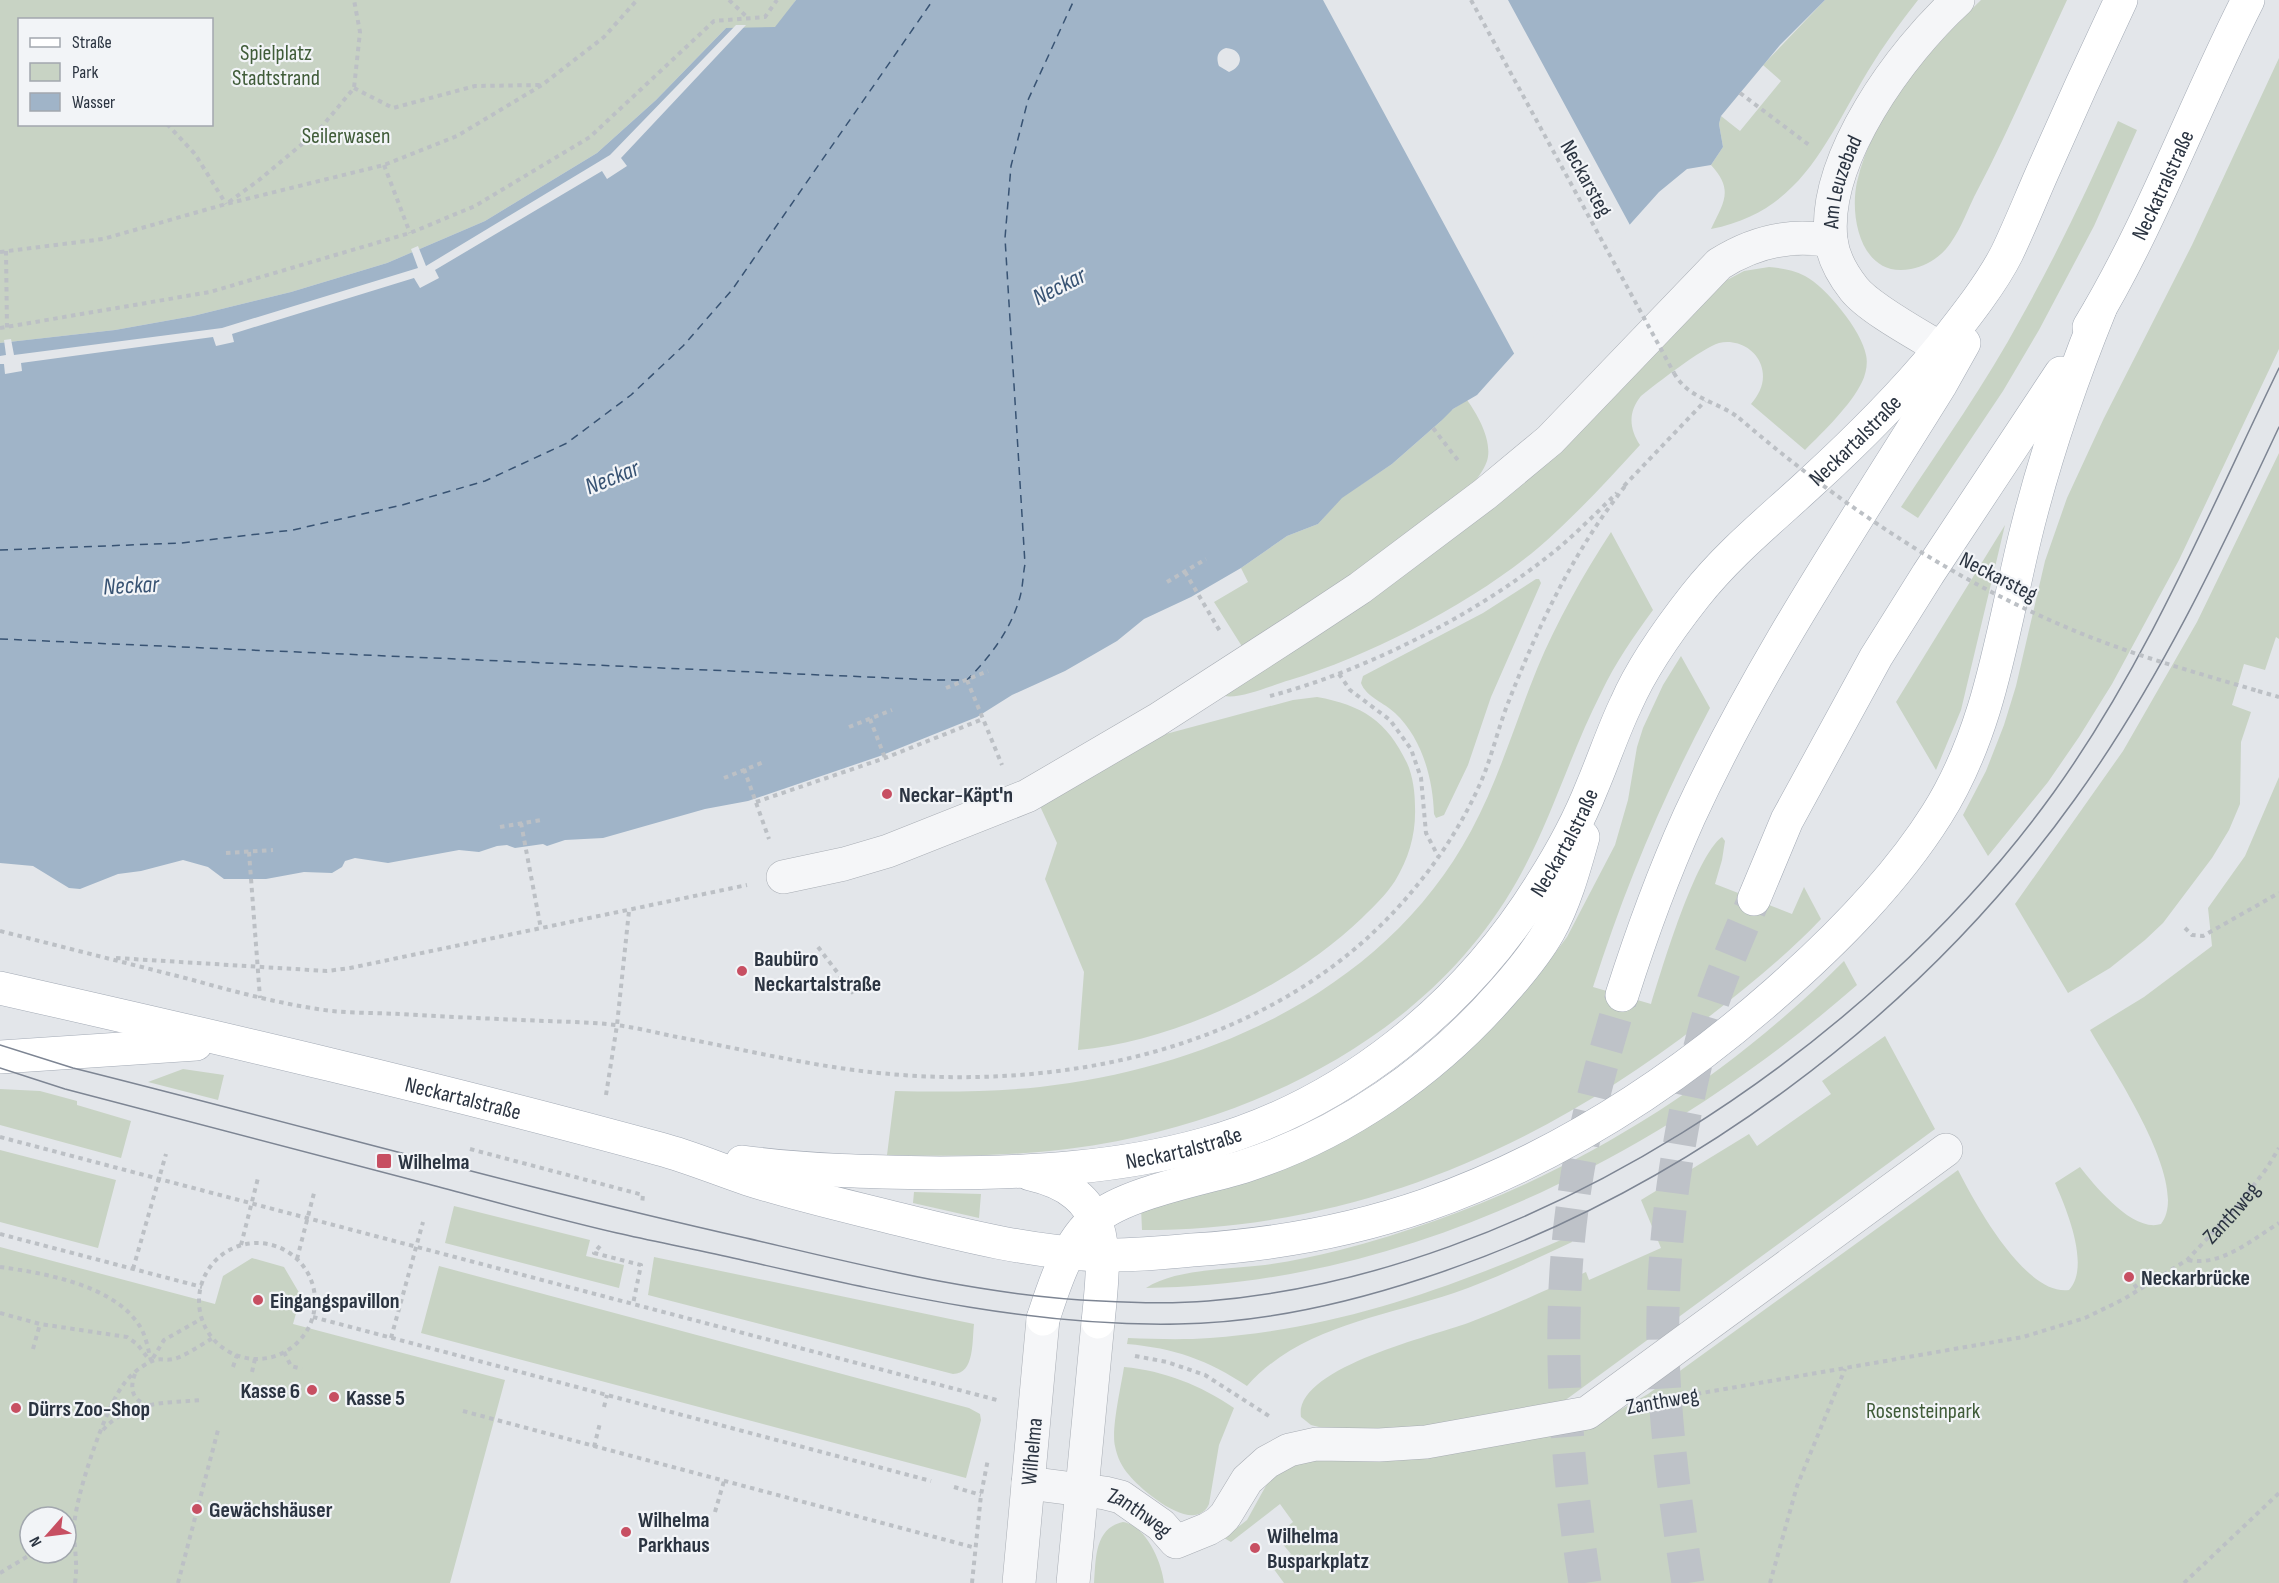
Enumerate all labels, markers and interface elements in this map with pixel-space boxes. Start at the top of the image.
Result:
legend [18,18,213,126]
text: Straße [72,32,112,53]
park label: Spielplatz Stadtstrand [232,40,320,92]
text: Park [72,62,98,83]
text: Wasser [72,92,115,113]
park label: Seilerwasen [302,123,390,150]
street label: Neckatralstraße [2126,126,2200,245]
street label: Am Leuzebad [1818,131,1869,230]
street label: Neckarsteg [1554,136,1618,222]
water label: Neckar [1028,260,1092,312]
street label: Neckartalstraße [1804,390,1908,492]
water label: Neckar [581,453,645,501]
street label: Neckarsteg [1955,546,2042,608]
water label: Neckar [102,569,161,601]
place label: Neckar-Käpt'n [899,782,1013,809]
street label: Neckartalstraße [1525,785,1605,902]
marker: Neckar-Käpt'n [880,787,894,801]
place label: Baubüro Neckartalstraße [754,946,881,998]
marker: Baubüro Neckartalstraße [735,964,749,978]
street label: Neckartalstraße [402,1071,524,1127]
street label: Neckartalstraße [1124,1121,1246,1176]
place label: Wilhelma [398,1149,470,1176]
marker: Wilhelma [375,1152,393,1170]
street label: Zanthweg [2197,1177,2266,1250]
place label: Neckarbrücke [2141,1265,2250,1292]
marker: Neckarbrücke [2122,1270,2136,1284]
place label: Eingangspavillon [270,1288,400,1315]
marker: Eingangspavillon [251,1293,265,1307]
place label: Kasse 6 [241,1378,300,1405]
street label: Zanthweg [1624,1382,1701,1421]
marker: Kasse 6 [305,1383,319,1397]
place label: Kasse 5 [346,1385,405,1412]
marker: Kasse 5 [327,1390,341,1404]
place label: Dürrs Zoo-Shop [28,1396,150,1423]
park label: Rosensteinpark [1866,1398,1981,1425]
marker: Dürrs Zoo-Shop [9,1401,23,1415]
street label: Wilhelma [1016,1417,1049,1487]
street label: Zanthweg [1105,1482,1178,1544]
place label: Gewächshäuser [209,1497,333,1524]
marker: Gewächshäuser [190,1502,204,1516]
north arrow [18,1505,78,1565]
place label: Wilhelma Parkhaus [638,1507,710,1559]
place label: Wilhelma Busparkplatz [1267,1523,1369,1575]
marker: Wilhelma Parkhaus [619,1525,633,1539]
text: N [26,1533,46,1550]
marker: Wilhelma Busparkplatz [1248,1541,1262,1555]

